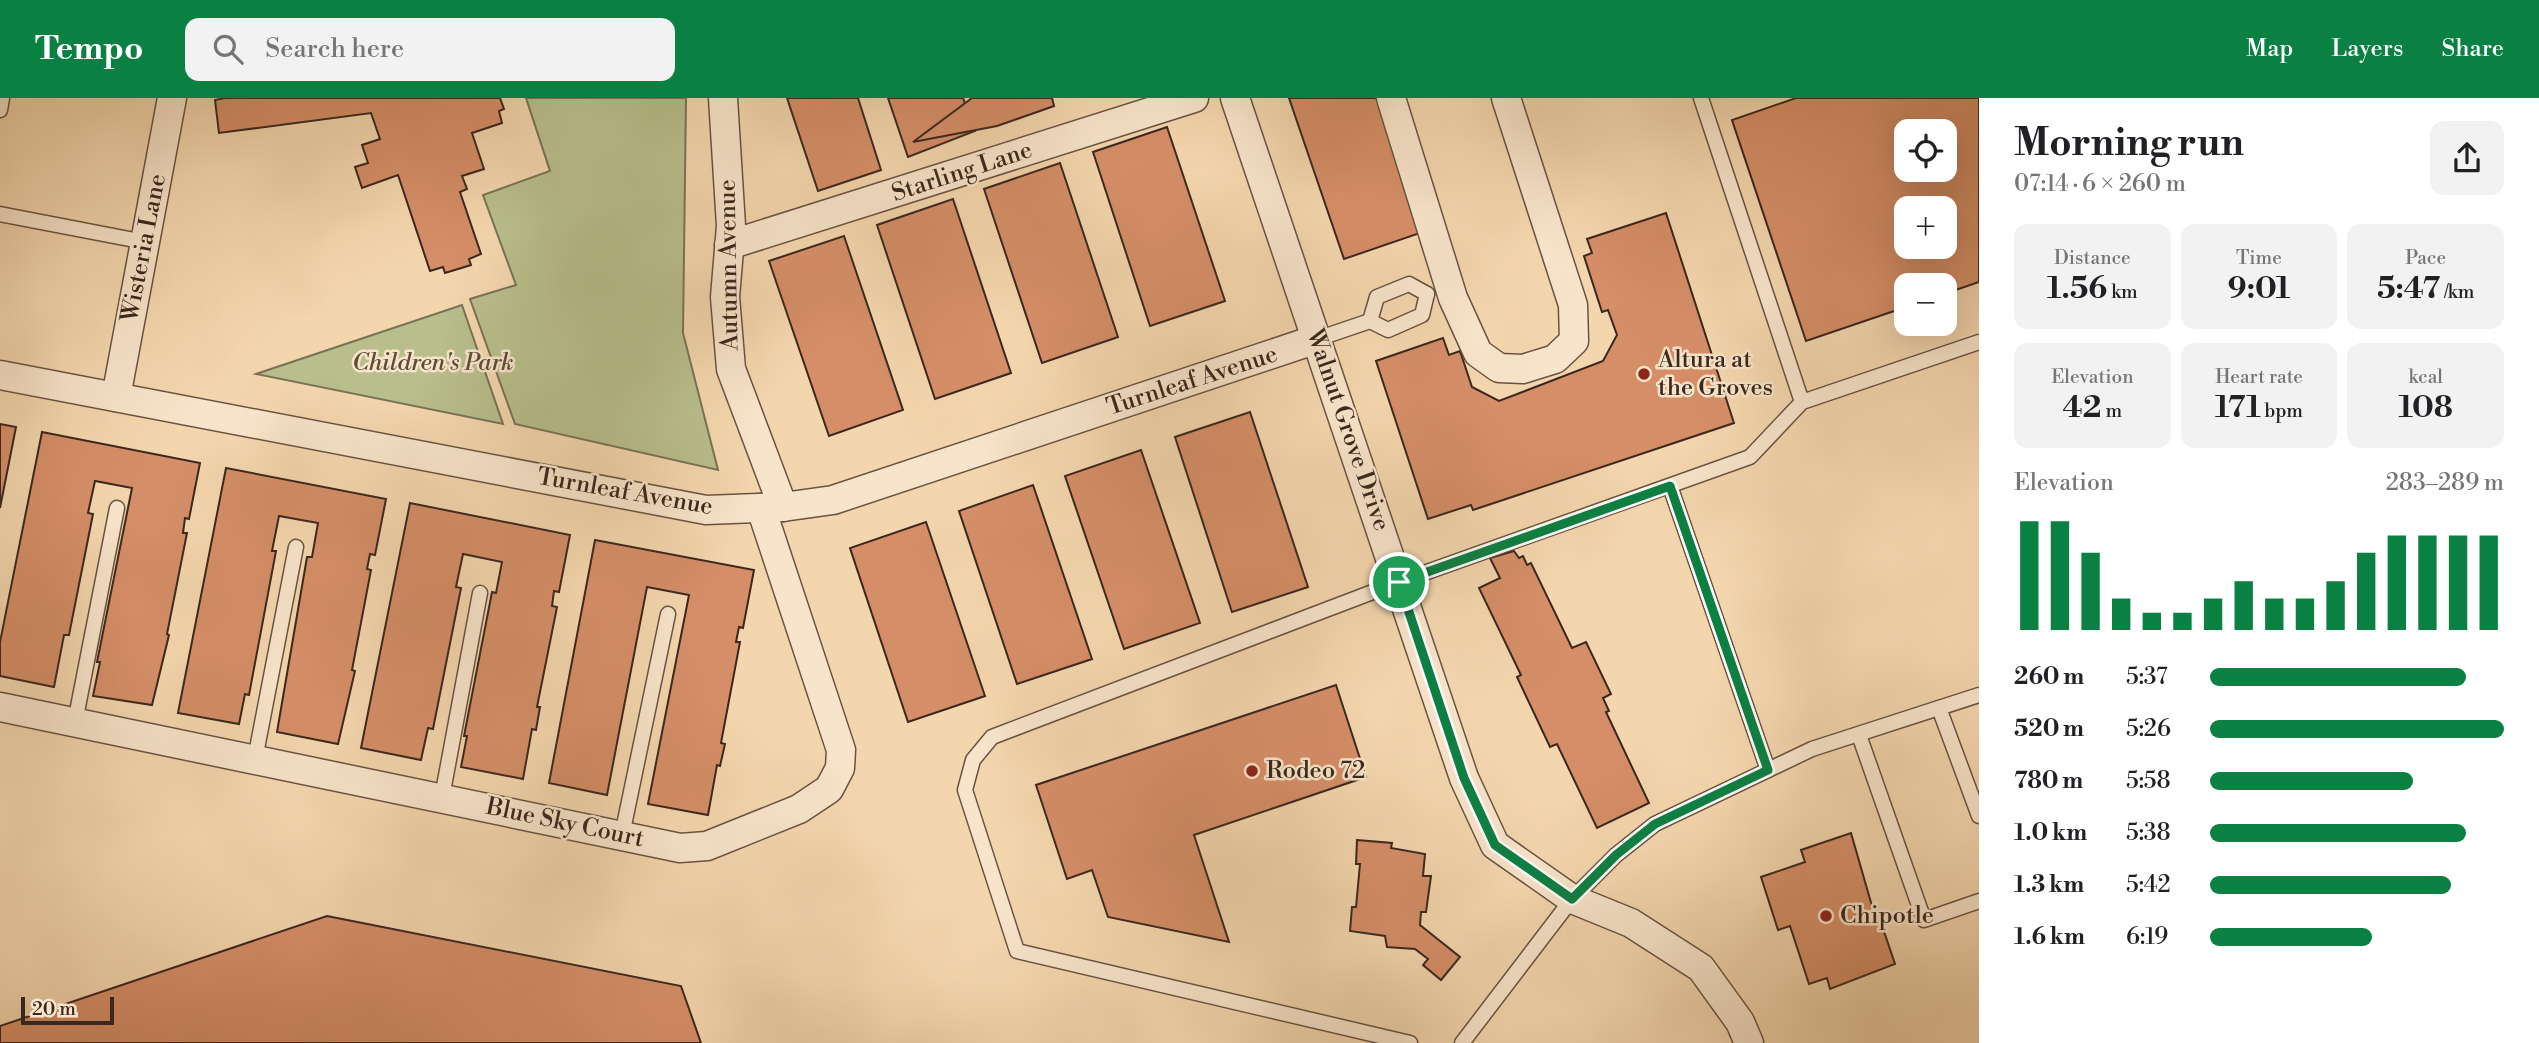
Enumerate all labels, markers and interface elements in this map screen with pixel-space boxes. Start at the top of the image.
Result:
search box [185,18,675,81]
text: Tempo [35,29,143,70]
icon: search [209,30,247,68]
text: Search here [265,33,404,65]
text: Map [2246,34,2293,64]
text: Layers [2331,34,2403,64]
text: Share [2441,34,2504,64]
map controls [1894,119,1957,336]
button: locate [1894,119,1957,182]
text: Morning run [2014,120,2244,167]
button: share [2430,121,2504,195]
street label: Starling Lane [888,135,1036,209]
text: 07:14 · 6 × 260 m [2014,170,2186,198]
street label: Wisteria Lane [115,171,173,326]
street label: Autumn Avenue [713,179,746,352]
button: + [1894,196,1957,259]
text: Distance [2054,246,2131,270]
text: Time [2236,246,2282,270]
text: Pace [2405,246,2446,270]
text: 1.56 [2047,270,2107,308]
text: 9:01 [2228,270,2290,308]
text: 5:47 [2377,270,2440,308]
button: − [1894,273,1957,336]
text: km [2107,280,2138,304]
text: /km [2440,280,2474,304]
street label: Walnut Grove Drive [1299,324,1397,535]
street label: Turnleaf Avenue [1103,339,1281,423]
place label: Altura at the Groves [1657,345,1773,403]
park label: Children's Park [352,348,514,378]
text: Elevation [2051,365,2133,389]
text: Heart rate [2215,365,2303,389]
text: kcal [2408,365,2443,389]
marker: Altura at the Groves [1636,366,1652,382]
text: 42 [2063,389,2101,427]
text: 171 [2215,389,2261,427]
text: 108 [2398,389,2453,427]
text: m [2101,399,2122,423]
text: bpm [2261,399,2303,423]
street label: Turnleaf Avenue [535,462,715,522]
text: Elevation [2014,469,2114,497]
text: 283–289 m [2386,469,2504,497]
pin [1369,552,1429,612]
icon: arrive [1380,563,1418,601]
text: 260 m [2014,663,2084,691]
text: 5:37 [2126,663,2168,691]
text: 520 m [2014,715,2084,743]
text: 5:26 [2126,715,2171,743]
place label: Rodeo 72 [1266,756,1366,786]
marker: Rodeo 72 [1244,763,1260,779]
text: 780 m [2014,767,2083,795]
text: 5:58 [2126,767,2171,795]
street label: Blue Sky Court [482,791,647,854]
text: 1.0 km [2014,819,2087,847]
text: 5:38 [2126,819,2171,847]
text: 1.3 km [2014,871,2084,899]
text: 5:42 [2126,871,2171,899]
place label: Chipotle [1840,901,1934,931]
marker: Chipotle [1818,908,1834,924]
text: 1.6 km [2014,923,2085,951]
text: 6:19 [2126,923,2168,951]
scale bar [21,994,114,1026]
text: 20 m [32,997,76,1021]

